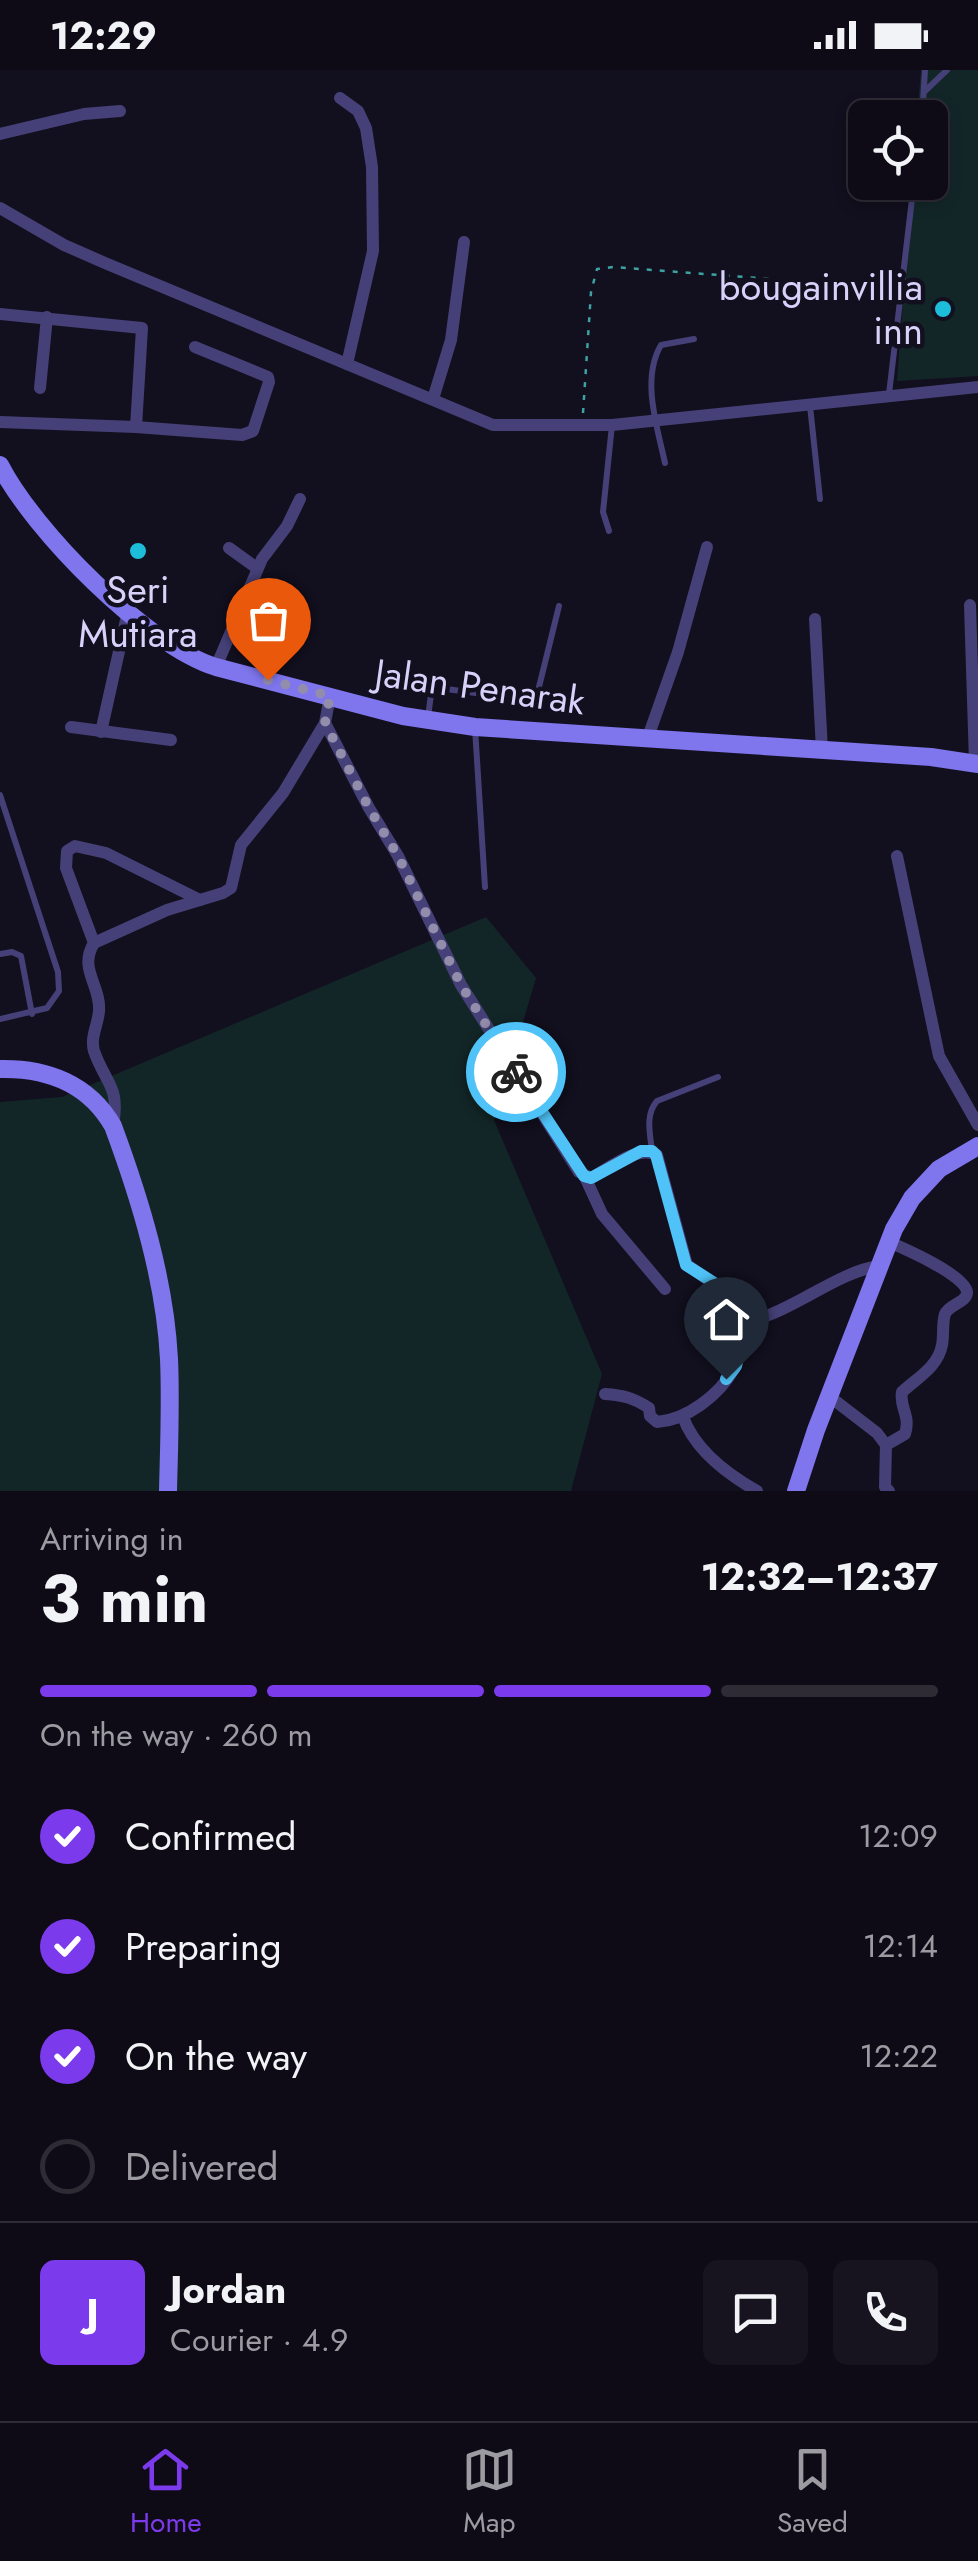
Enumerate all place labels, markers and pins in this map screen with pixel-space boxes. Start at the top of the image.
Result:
place label: bougainvillia inn [719,259,923,358]
marker: bougainvillia inn [932,298,954,320]
marker: Seri Mutiara [127,540,149,562]
place label: Seri Mutiara [78,562,198,661]
pin [226,578,311,681]
pin [684,1277,769,1380]

